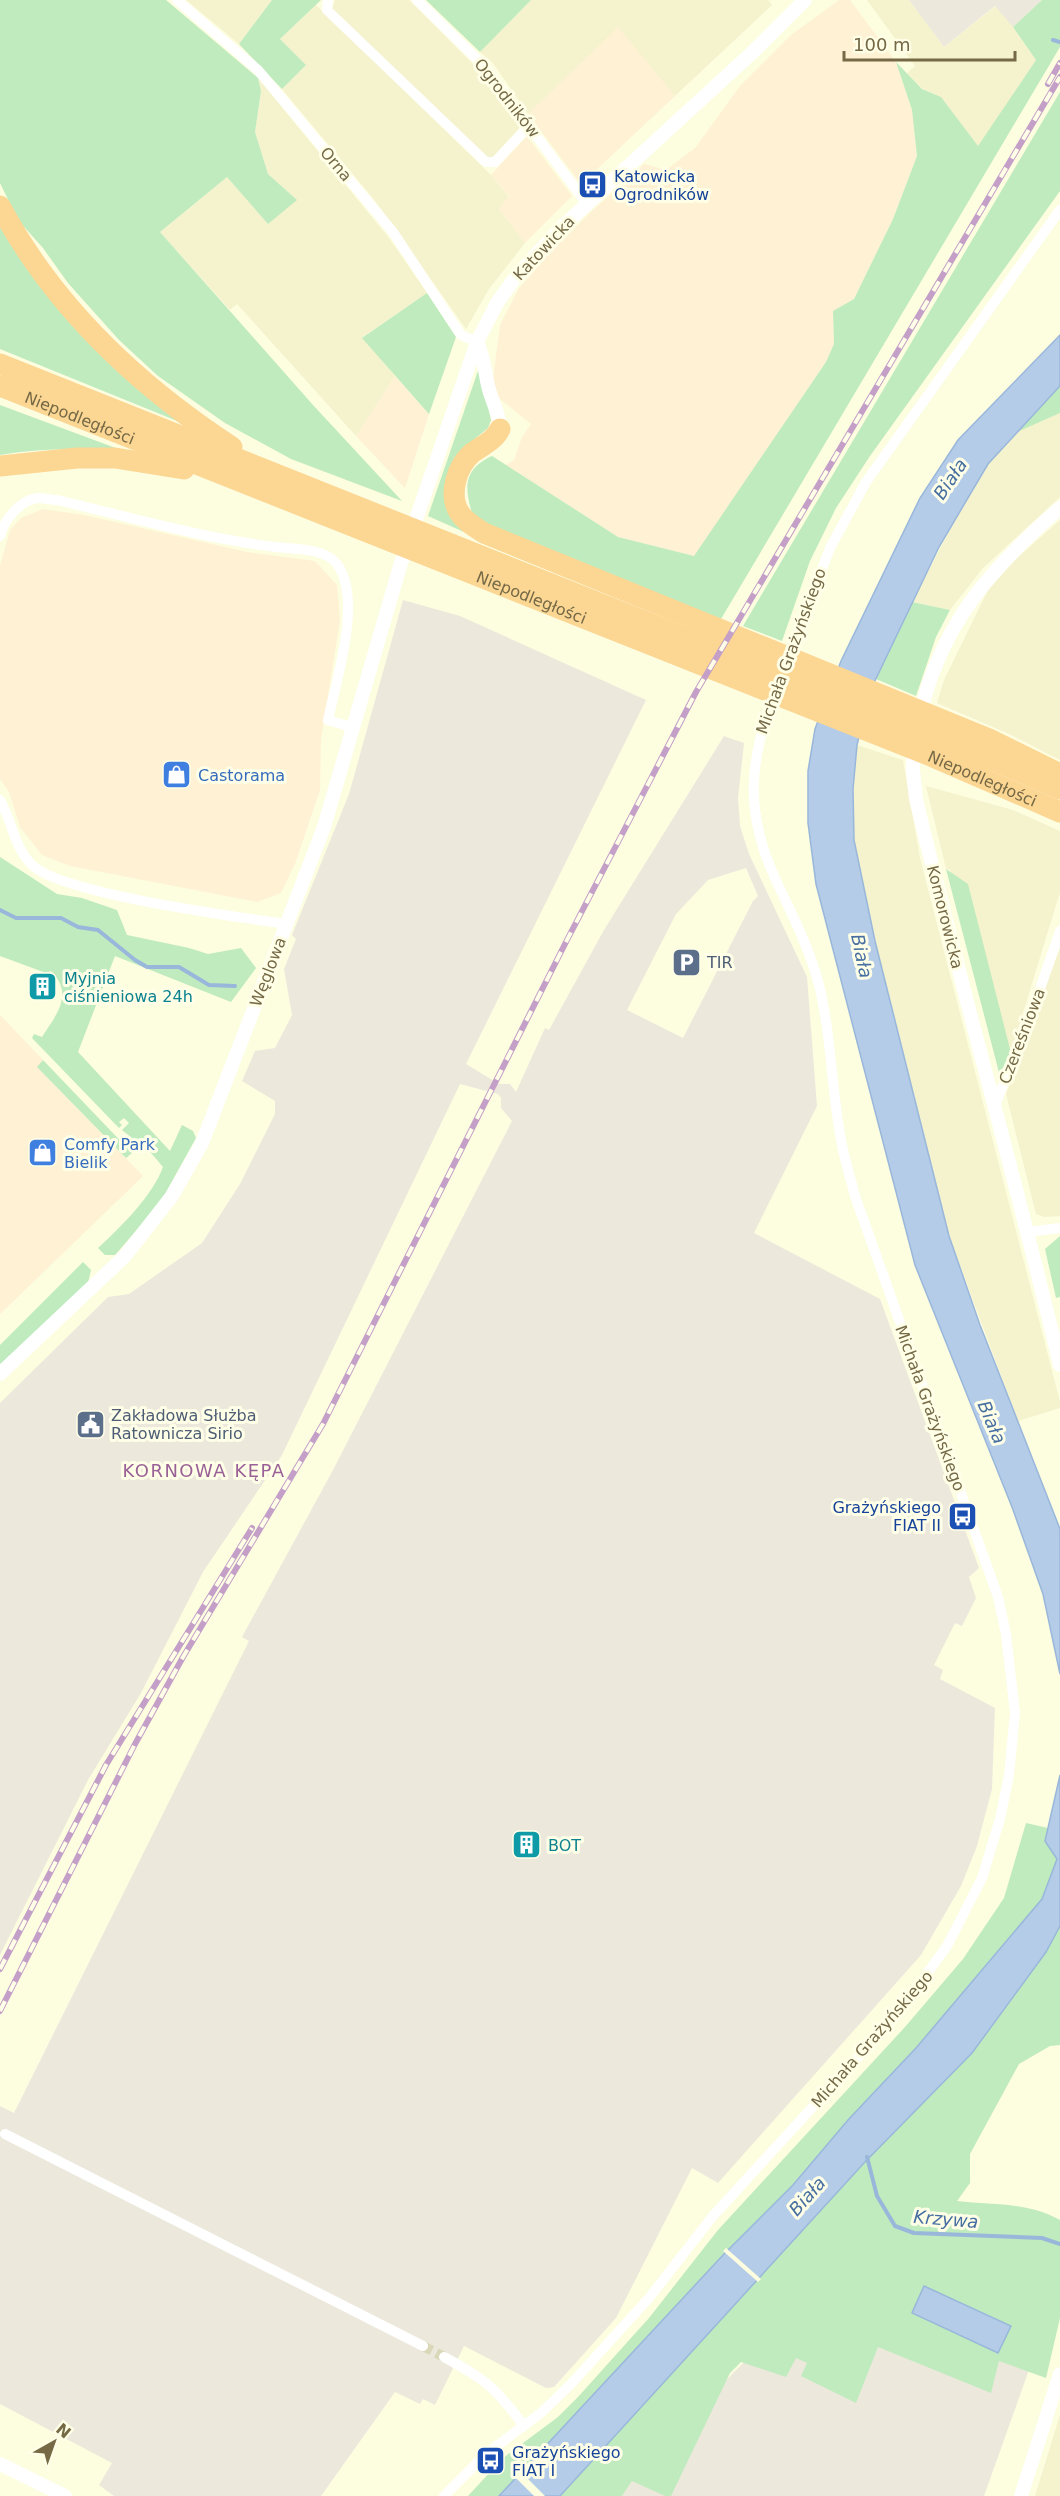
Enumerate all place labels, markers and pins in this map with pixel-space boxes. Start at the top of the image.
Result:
place label: Katowicka Ogrodników [614,167,709,204]
bus stop icon: Katowicka Ogrodników [577,169,609,201]
shop icon: Castorama [161,759,193,791]
place label: Castorama [198,766,285,785]
parking icon: TIR [670,946,702,978]
place label: TIR [706,953,733,972]
place label: Myjnia ciśnieniowa 24h [64,969,193,1006]
building icon: Myjnia ciśnieniowa 24h [27,971,59,1003]
place label: Comfy Park Bielik [64,1135,156,1172]
shop icon: Comfy Park Bielik [27,1137,59,1169]
place label: Zakładowa Służba Ratownicza Sirio [111,1406,257,1443]
public building icon: Zakładowa Służba Ratownicza Sirio [74,1408,106,1440]
place label: Grażyńskiego FIAT II [832,1498,941,1535]
bus stop icon: Grażyńskiego FIAT II [946,1500,978,1532]
building icon: BOT [511,1829,543,1861]
place label: BOT [548,1836,581,1855]
place label: Grażyńskiego FIAT I [512,2443,621,2480]
bus stop icon: Grażyńskiego FIAT I [475,2445,507,2477]

